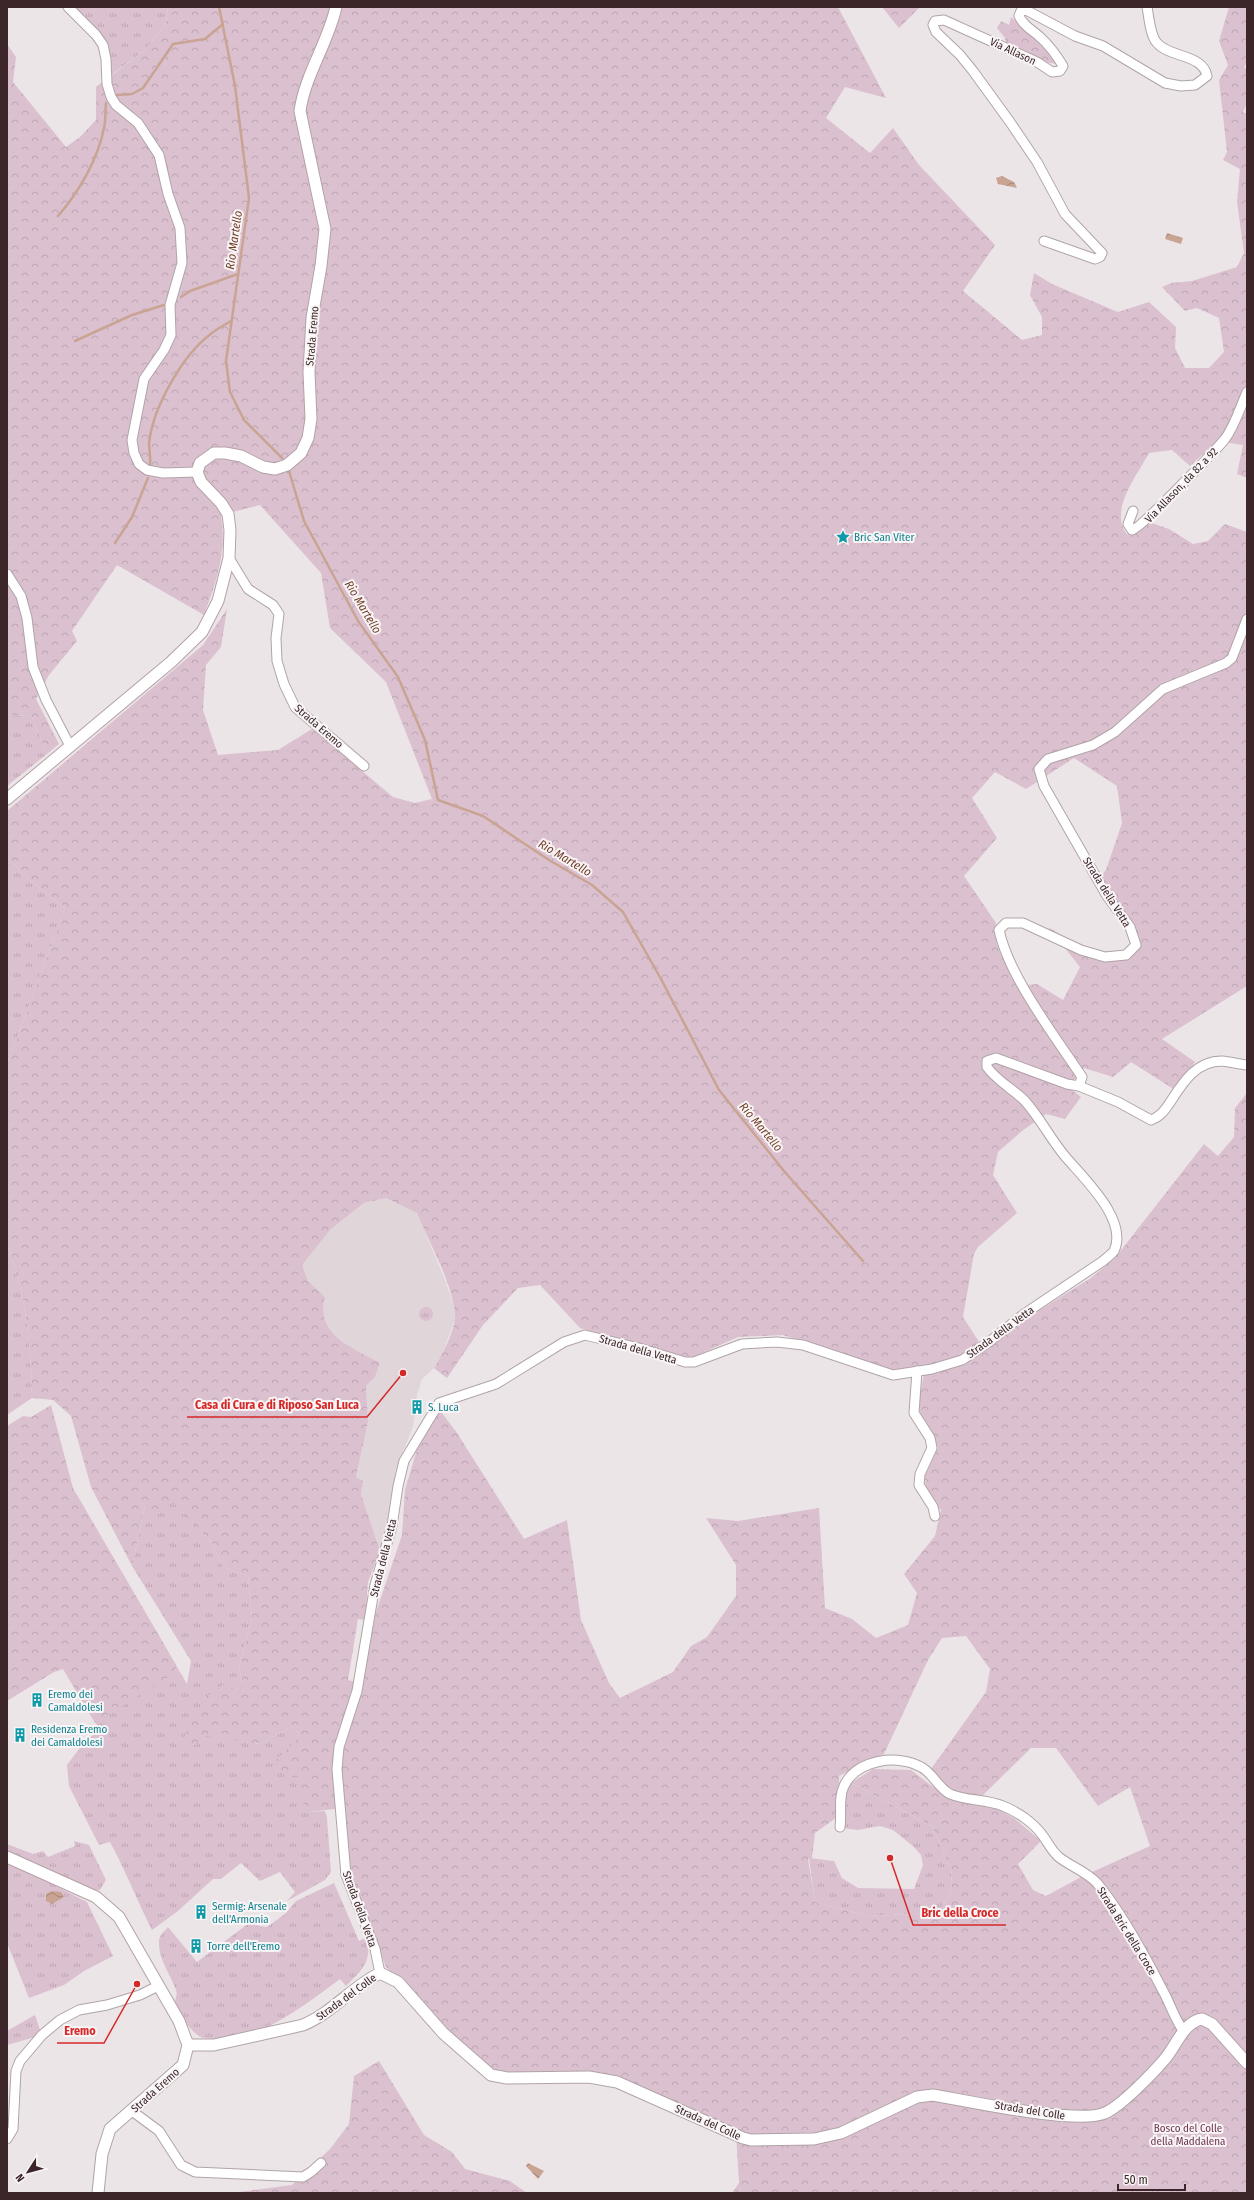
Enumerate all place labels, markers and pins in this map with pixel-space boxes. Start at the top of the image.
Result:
place icon: Bric San Viter [835,529,851,545]
place label: Bric San Viter [854,531,914,544]
callout: Casa di Cura e di Riposo San Luca [187,1393,367,1417]
building icon: S. Luca [409,1399,425,1415]
place label: S. Luca [428,1401,459,1414]
place label: Eremo dei Camaldolesi [48,1688,103,1714]
building icon: Eremo dei Camaldolesi [29,1692,45,1708]
place label: Residenza Eremo dei Camaldolesi [31,1723,108,1749]
building icon: Residenza Eremo dei Camaldolesi [12,1727,28,1743]
place label: Sermig: Arsenale dell'Armonia [212,1900,287,1926]
callout: Bric della Croce [913,1901,1006,1925]
building icon: Sermig: Arsenale dell'Armonia [193,1904,209,1920]
building icon: Torre dell'Eremo [188,1938,204,1954]
place label: Torre dell'Eremo [207,1940,280,1953]
callout: Eremo [57,2019,104,2043]

